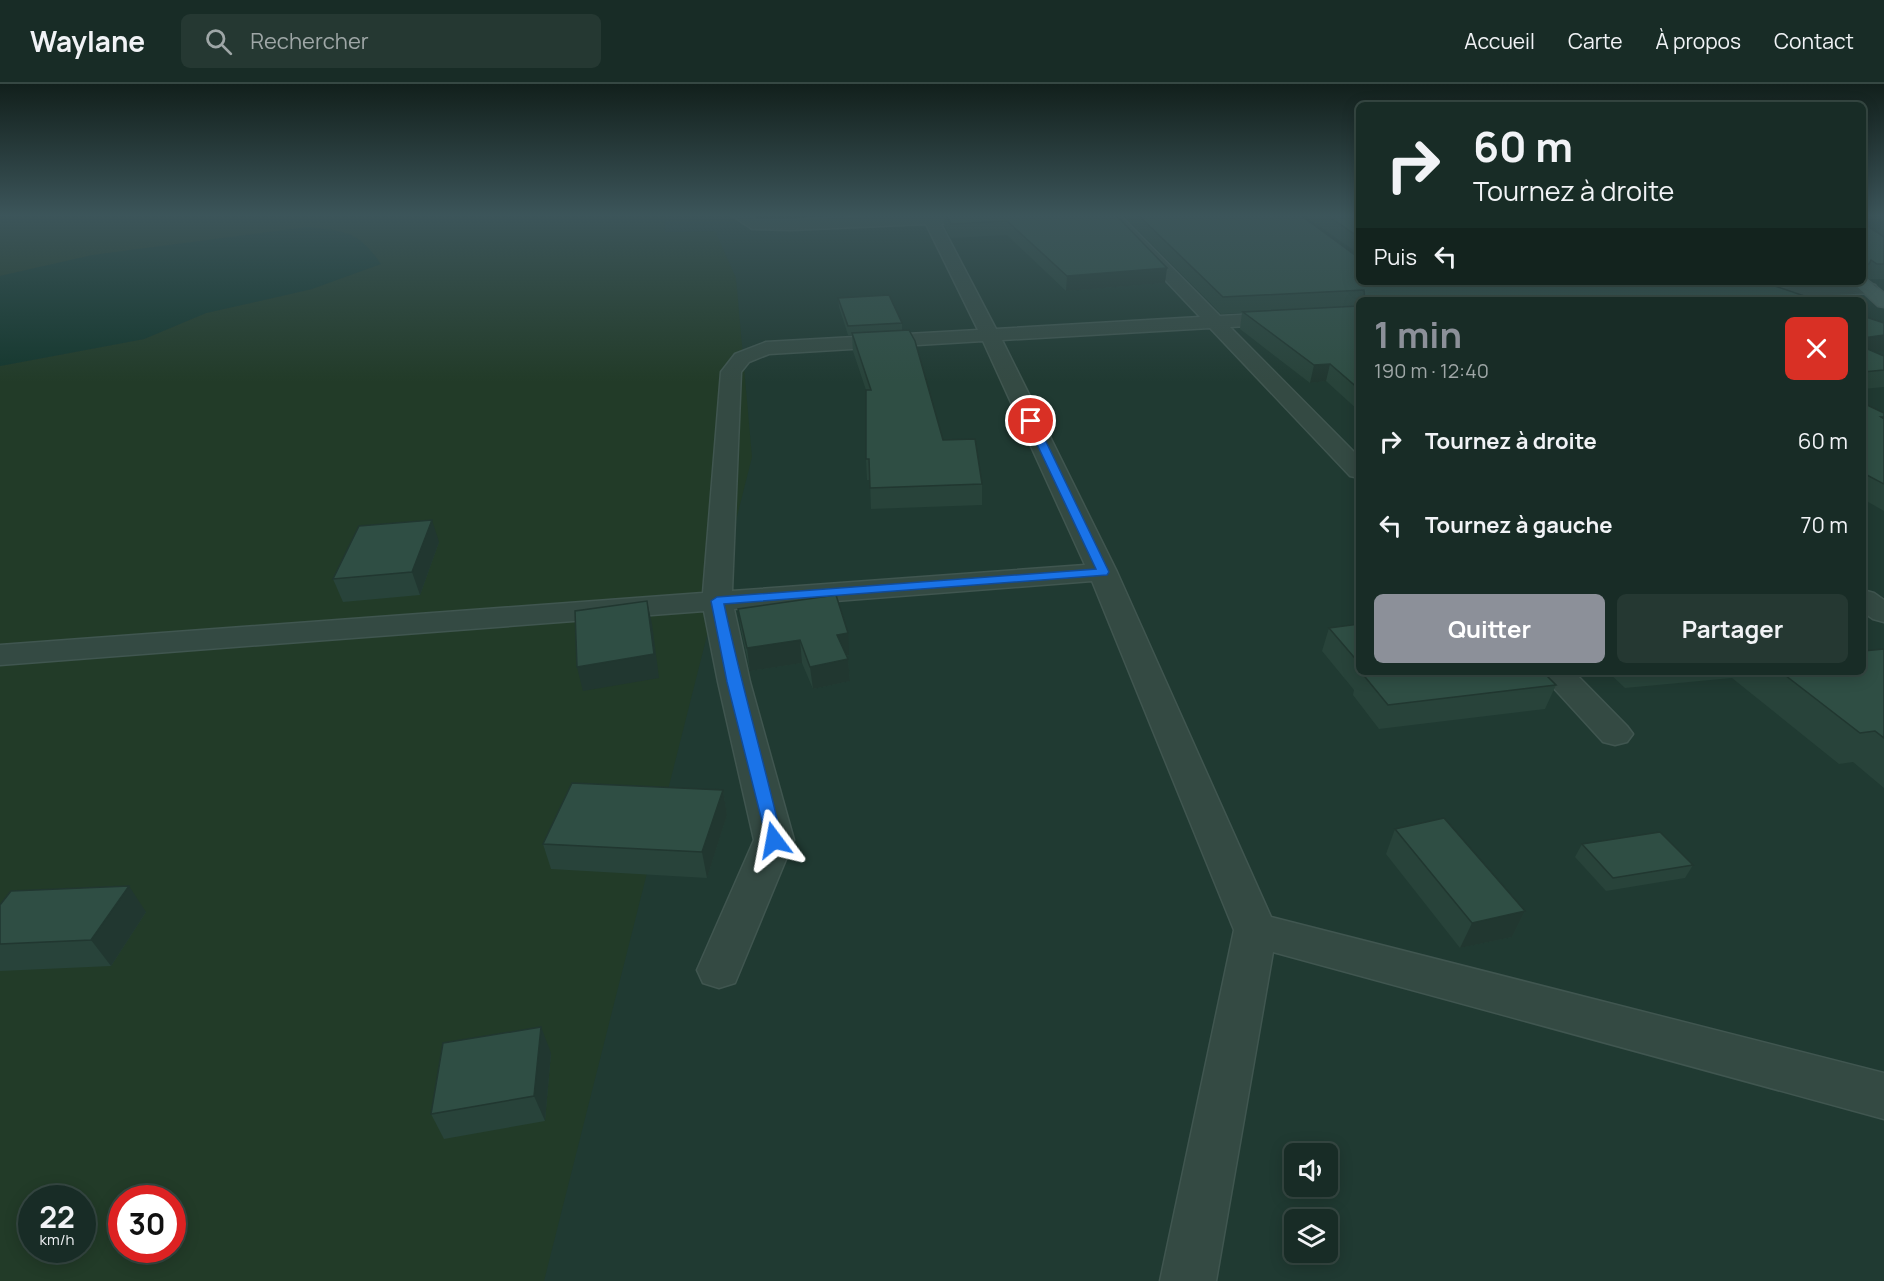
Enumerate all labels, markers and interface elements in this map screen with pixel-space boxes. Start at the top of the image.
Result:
search box [181,14,601,68]
text: Waylane [30,22,145,60]
icon: search [202,25,235,58]
text: Rechercher [250,26,369,56]
text: Accueil [1464,27,1535,55]
text: Carte [1568,27,1622,55]
text: À propos [1655,27,1741,55]
text: Contact [1774,27,1854,55]
text: 60 m [1473,117,1573,175]
icon: right [1374,126,1452,204]
text: Tournez à droite [1473,172,1674,209]
icon: left [1429,240,1462,273]
text: Puis [1374,242,1417,272]
text: 1 min [1374,310,1462,359]
button: close [1785,317,1848,380]
text: 190 m · 12:40 [1374,357,1489,384]
pin [1005,395,1056,446]
icon: arrive [1014,404,1047,437]
icon: right [1374,425,1407,458]
text: Tournez à droite [1425,426,1597,456]
text: 60 m [1798,426,1848,456]
icon: left [1374,509,1407,542]
text: Tournez à gauche [1425,510,1612,540]
text: 70 m [1800,510,1848,540]
button: Quitter [1374,594,1605,663]
button: Partager [1617,594,1848,663]
position arrow [742,808,806,872]
map controls [1284,1143,1338,1263]
button: sound [1284,1143,1338,1197]
speed limit sign: 30 [108,1185,186,1263]
text: 22 [39,1196,75,1237]
button: layers [1284,1209,1338,1263]
text: km/h [40,1229,74,1250]

